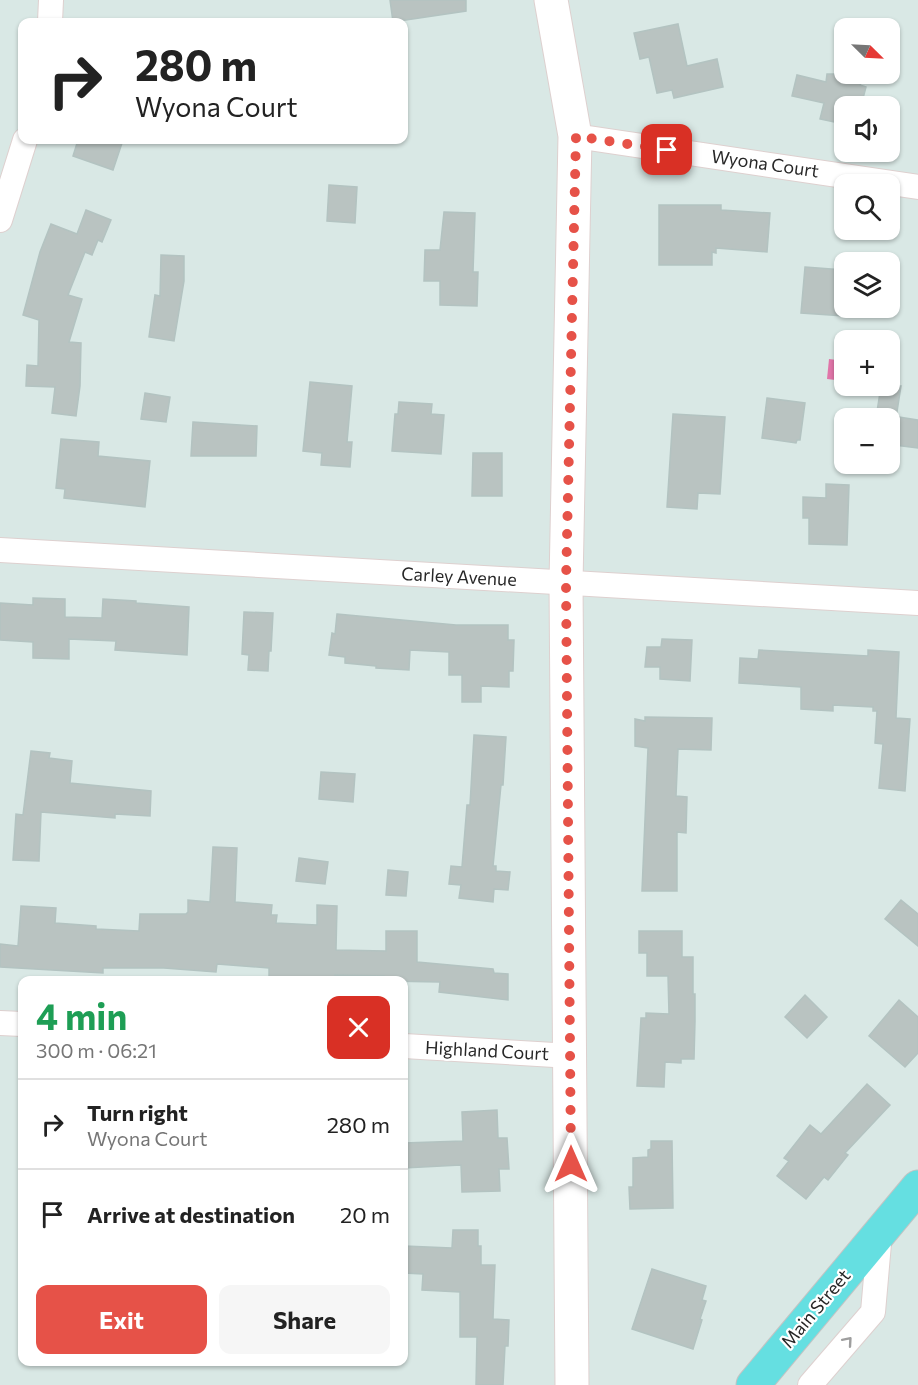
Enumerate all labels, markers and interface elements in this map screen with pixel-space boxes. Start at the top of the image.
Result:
north arrow [834,18,900,84]
map controls [834,18,900,474]
text: 280 m [135,38,257,90]
icon: right [36,42,114,120]
text: Wyona Court [135,90,298,123]
button: sound [834,96,900,162]
pin [641,124,692,175]
icon: arrive [650,133,683,166]
street label: Wyona Court [710,145,820,181]
button: search [834,174,900,240]
button: layers [834,252,900,318]
button: + [834,330,900,396]
button: − [834,408,900,474]
street label: Carley Avenue [401,562,517,590]
text: 4 min [36,993,127,1037]
button: close [327,996,390,1059]
street label: Highland Court [425,1036,550,1064]
text: 300 m · 06:21 [36,1038,157,1062]
text: Turn right [87,1099,188,1126]
icon: right [36,1108,69,1141]
text: 280 m [327,1111,390,1138]
text: Wyona Court [87,1126,207,1150]
position arrow [539,1132,603,1196]
icon: arrive [36,1198,69,1231]
text: Arrive at destination [87,1201,295,1228]
text: 20 m [340,1201,390,1228]
street label: Main Street [776,1265,854,1352]
button: Exit [36,1285,207,1354]
button: Share [219,1285,390,1354]
one-way arrow [841,1337,852,1348]

